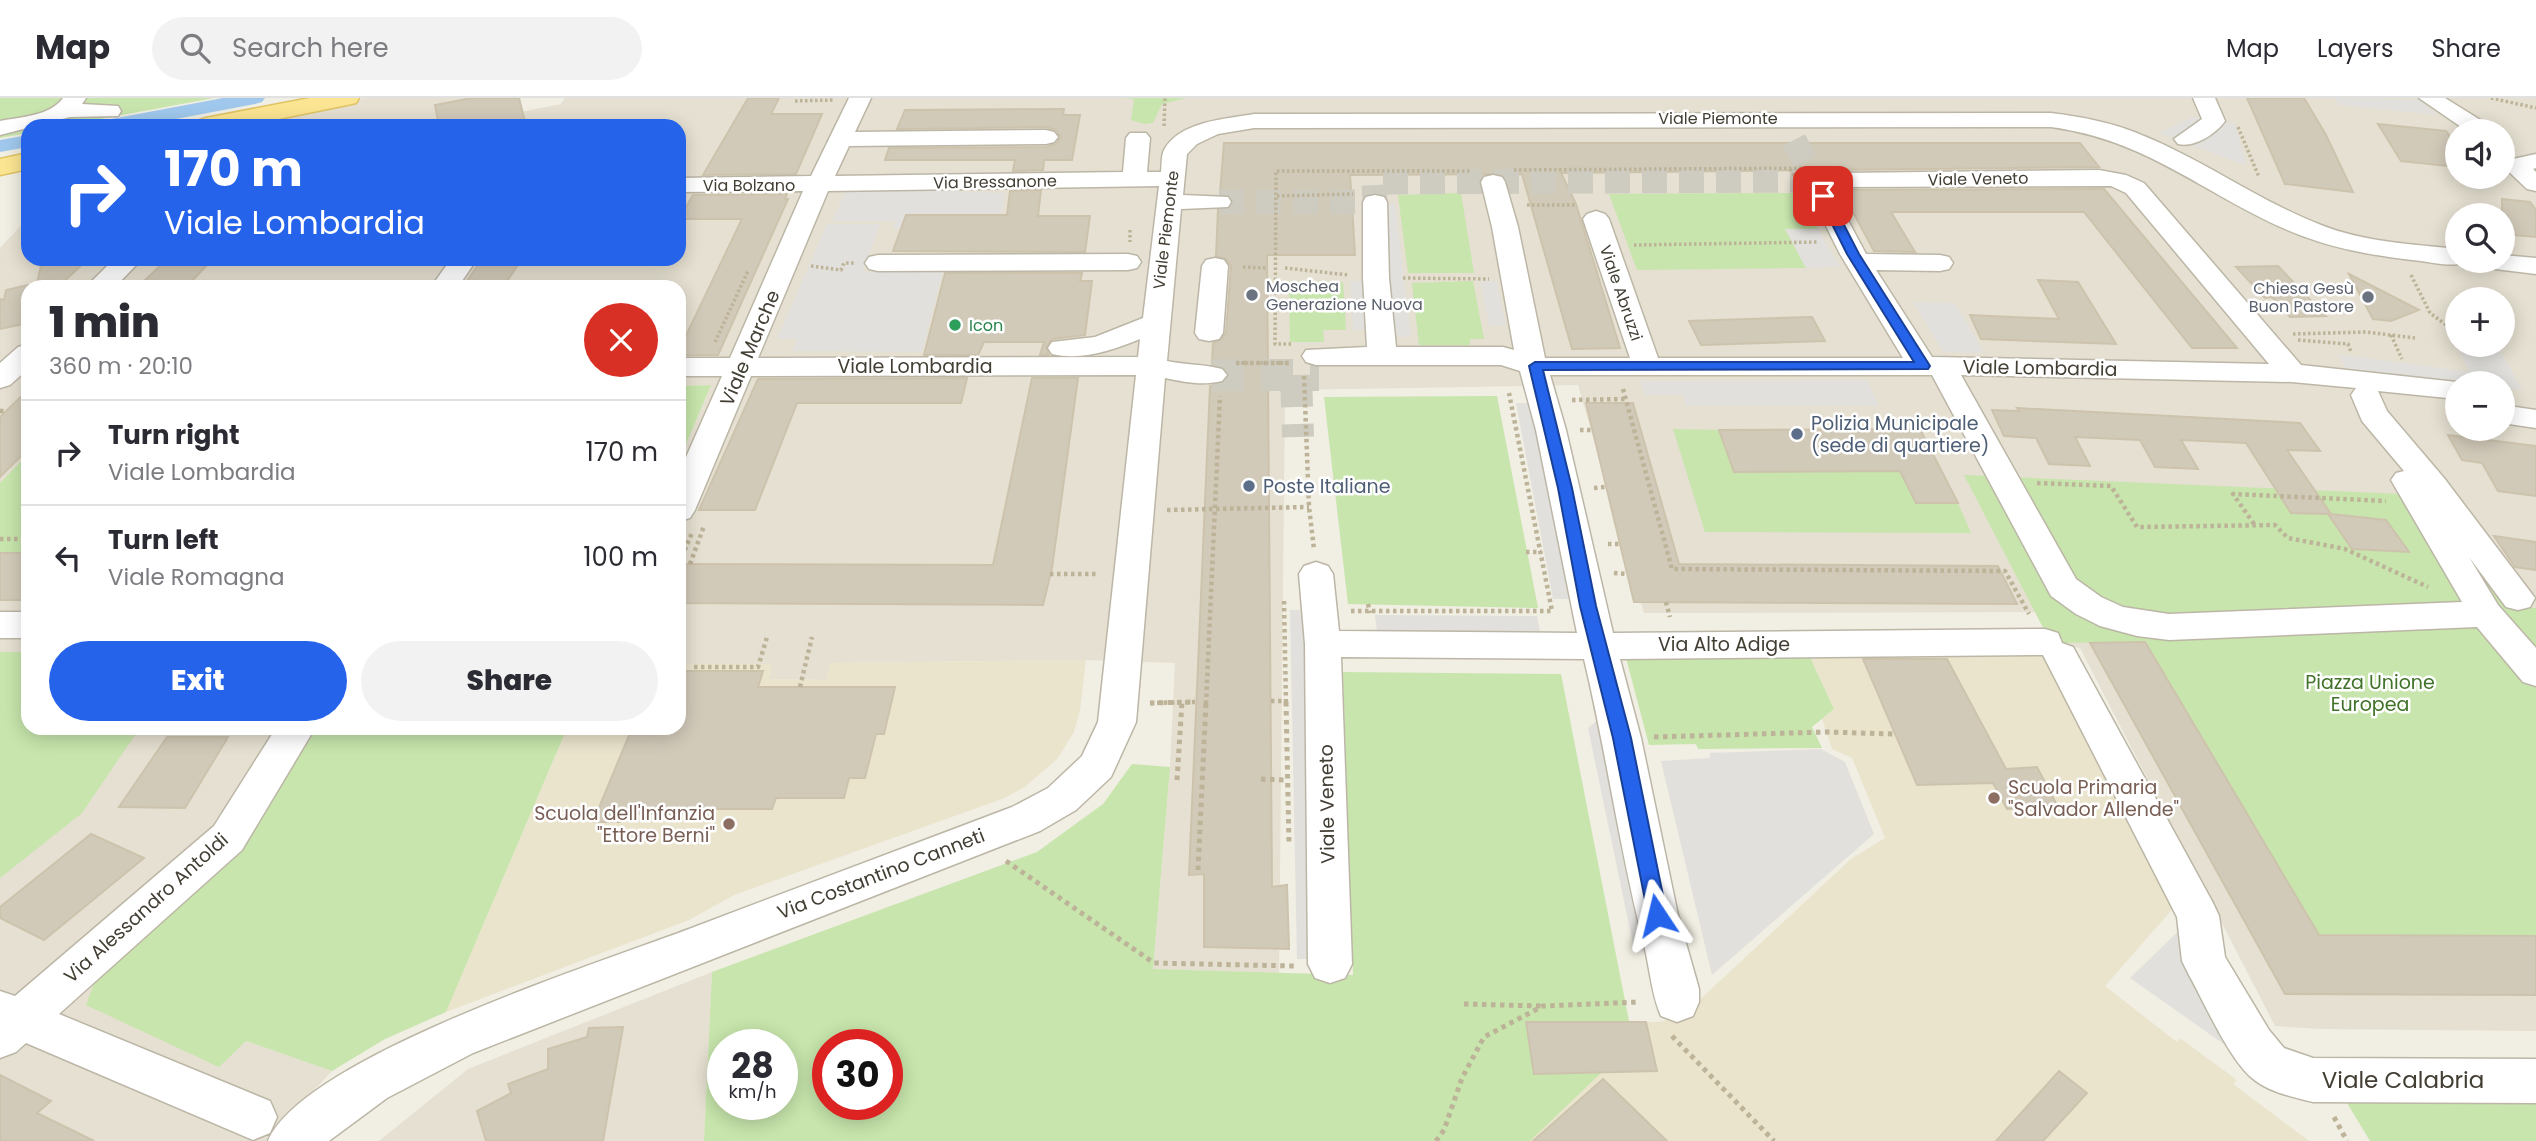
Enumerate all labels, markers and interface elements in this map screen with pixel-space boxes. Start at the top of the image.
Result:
search box [152,17,642,80]
text: Map [35,24,110,71]
icon: search [176,29,214,67]
text: Search here [232,30,389,66]
text: Map [2226,32,2279,65]
text: Layers [2317,32,2393,65]
text: Share [2431,32,2501,65]
street label: Viale Piemonte [1658,107,1778,130]
map controls [2445,119,2515,441]
button: sound [2445,119,2515,189]
text: 170 m [164,135,303,203]
icon: right [49,147,140,238]
pin [1793,166,1853,226]
street label: Viale Veneto [1927,167,2029,191]
street label: Via Bressanone [933,169,1057,195]
street label: Viale Piemonte [1147,169,1185,291]
street label: Via Bolzano [703,174,795,197]
icon: arrive [1804,177,1842,215]
text: Viale Lombardia [164,200,425,245]
button: search [2445,203,2515,273]
street label: Viale Abruzzi [1594,242,1648,344]
place label: Moschea Generazione Nuova [1266,275,1423,316]
place label: Chiesa Gesù Buon Pastore [2249,277,2354,318]
street label: Viale Marche [713,286,787,410]
marker: Moschea Generazione Nuova [1244,287,1260,303]
button: + [2445,287,2515,357]
marker: Chiesa Gesù Buon Pastore [2360,289,2376,305]
text: 1 min [49,293,160,352]
button: close [584,303,658,377]
place label: Icon [969,314,1003,337]
marker: Icon [947,317,963,333]
text: 360 m · 20:10 [49,350,193,382]
street label: Viale Lombardia [838,353,992,380]
street label: Viale Lombardia [1962,353,2118,383]
button: − [2445,371,2515,441]
place label: Polizia Municipale (sede di quartiere) [1811,410,1989,459]
text: Turn right [108,417,240,453]
marker: Polizia Municipale (sede di quartiere) [1789,426,1805,442]
icon: right [49,434,87,472]
text: 170 m [585,434,658,470]
text: Viale Lombardia [108,456,296,488]
place label: Poste Italiane [1263,473,1390,500]
marker: Poste Italiane [1241,478,1257,494]
text: Turn left [108,522,219,558]
icon: left [49,539,87,577]
text: 100 m [583,539,658,575]
text: Viale Romagna [108,561,285,593]
street label: Via Alto Adige [1658,631,1790,658]
button: Exit [49,641,347,721]
button: Share [361,641,658,721]
park label: Piazza Unione Europea [2305,669,2435,718]
street label: Viale Veneto [1312,744,1342,864]
place label: Scuola Primaria "Salvador Allende" [2008,774,2179,823]
marker: Scuola Primaria "Salvador Allende" [1986,790,2002,806]
place label: Scuola dell'Infanzia "Ettore Berni" [534,800,715,849]
marker: Scuola dell'Infanzia "Ettore Berni" [721,816,737,832]
street label: Via Costantino Canneti [773,822,989,926]
street label: Via Alessandro Antoldi [58,827,234,989]
position arrow [1620,878,1694,952]
speed limit sign: 30 [812,1029,903,1120]
text: 28 [731,1041,774,1090]
street label: Viale Calabria [2322,1064,2484,1096]
text: km/h [729,1079,776,1104]

